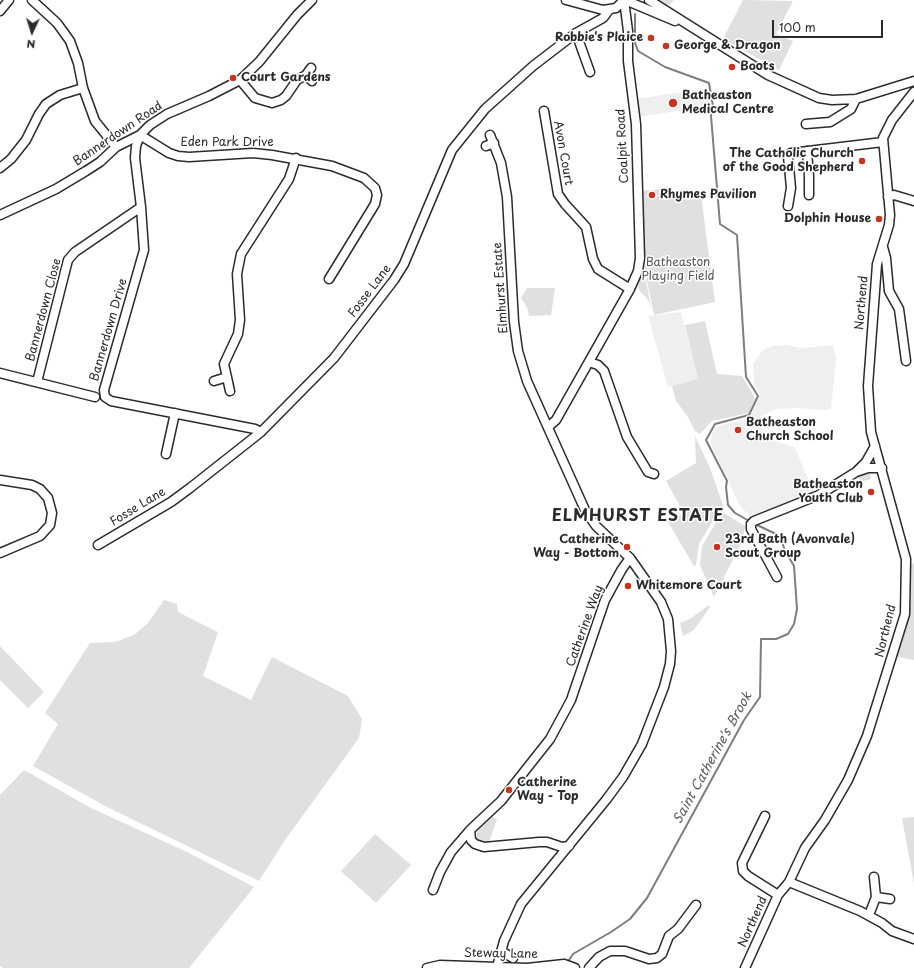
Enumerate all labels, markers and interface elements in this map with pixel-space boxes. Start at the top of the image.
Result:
north arrow [12,12,52,52]
scale bar [774,12,885,38]
text: 100 m [779,18,816,36]
place label: Robbie's Plaice [555,31,643,45]
marker: Robbie's Plaice [646,33,656,43]
text: N [26,36,36,53]
place label: George & Dragon [674,39,781,53]
marker: George & Dragon [661,41,671,51]
place label: Boots [740,60,774,74]
marker: Boots [727,62,737,72]
place label: Court Gardens [241,71,331,85]
marker: Court Gardens [228,73,238,83]
place label: Batheaston Medical Centre [682,89,774,117]
marker: Batheaston Medical Centre [667,97,679,109]
street label: Bannerdown Road [71,99,165,169]
street label: Coalpit Road [614,108,632,184]
street label: Avon Court [550,120,576,186]
street label: Eden Park Drive [180,136,274,150]
place label: The Catholic Church of the Good Shepherd [723,147,854,175]
marker: The Catholic Church of the Good Shepherd [857,156,867,166]
place label: Rhymes Pavilion [660,188,757,202]
marker: Rhymes Pavilion [647,190,657,200]
place label: Dolphin House [784,212,871,226]
marker: Dolphin House [874,214,884,224]
street label: Elmhurst Estate [491,242,511,334]
park label: Batheaston Playing Field [641,256,715,284]
street label: Bannerdown Close [23,257,65,363]
street label: Fosse Lane [345,262,395,320]
street label: Northend [852,275,872,331]
street label: Bannerdown Drive [87,277,131,383]
place label: Batheaston Church School [746,416,833,444]
marker: Batheaston Church School [733,425,743,435]
place label: Batheaston Youth Club [793,478,863,506]
street label: Fosse Lane [108,485,168,529]
marker: Batheaston Youth Club [866,487,876,497]
district label: ELMHURST ESTATE [552,507,724,527]
place label: Catherine Way - Bottom [533,533,619,561]
place label: 23rd Bath (Avonvale) Scout Group [725,533,855,561]
marker: Catherine Way - Bottom [622,542,632,552]
marker: 23rd Bath (Avonvale) Scout Group [712,542,722,552]
place label: Whitemore Court [636,579,742,593]
marker: Whitemore Court [623,581,633,591]
street label: Catherine Way [564,583,606,669]
street label: Northend [872,603,900,659]
water label: Saint Catherine's Brook [670,690,756,826]
place label: Catherine Way - Top [517,776,579,804]
marker: Catherine Way - Top [504,785,514,795]
street label: Northend [735,894,771,950]
street label: Steway Lane [464,946,538,962]

